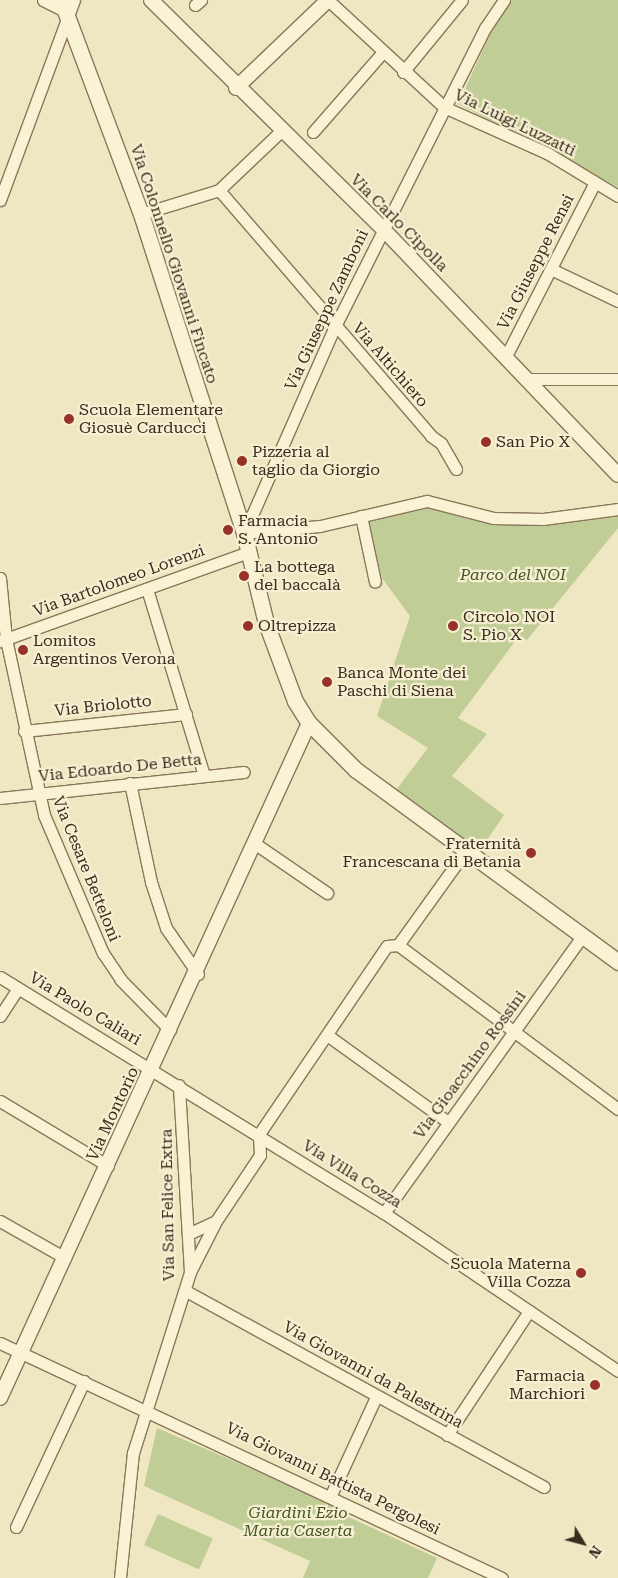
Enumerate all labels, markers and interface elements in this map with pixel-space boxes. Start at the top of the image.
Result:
street label: Via Luigi Luzzatti [451,85,579,161]
street label: Via Colonnello Giovanni Fincato [126,142,222,386]
street label: Via Carlo Cipolla [346,170,452,276]
street label: Via Giuseppe Rensi [494,191,578,333]
street label: Via Giuseppe Zamboni [281,227,373,393]
street label: Via Altichiero [348,319,432,411]
place label: Scuola Elementare Giosuè Carducci [79,400,223,438]
marker: Scuola Elementare Giosuè Carducci [63,413,75,425]
place label: San Pio X [496,432,570,452]
marker: San Pio X [480,436,492,448]
place label: Pizzeria al taglio da Giorgio [252,442,380,480]
marker: Pizzeria al taglio da Giorgio [236,455,248,467]
place label: Farmacia S. Antonio [238,511,318,549]
marker: Farmacia S. Antonio [222,524,234,536]
street label: Via Bartolomeo Lorenzi [31,541,207,621]
place label: La bottega del baccalà [254,557,341,595]
park label: Parco del NOI [460,565,566,585]
marker: La bottega del baccalà [238,570,250,582]
place label: Circolo NOI S. Pio X [463,607,555,645]
place label: Oltrepizza [258,616,336,636]
marker: Oltrepizza [242,620,254,632]
marker: Circolo NOI S. Pio X [447,620,459,632]
place label: Lomitos Argentinos Verona [33,631,175,669]
marker: Lomitos Argentinos Verona [17,644,29,656]
place label: Banca Monte dei Paschi di Siena [337,663,466,701]
marker: Banca Monte dei Paschi di Siena [321,676,333,688]
street label: Via Briolotto [53,691,153,721]
street label: Via Edoardo De Betta [37,750,203,786]
street label: Via Cesare Betteloni [48,793,124,945]
place label: Fraternità Francescana di Betania [343,834,521,872]
marker: Fraternità Francescana di Betania [525,847,537,859]
street label: Via Paolo Caliari [26,968,144,1050]
street label: Via Gioacchino Rossini [410,987,530,1143]
street label: Via Montorio [83,1064,143,1164]
street label: Via San Felice Extra [157,1129,179,1281]
street label: Via Villa Cozza [299,1136,405,1212]
place label: Scuola Materna Villa Cozza [451,1254,571,1292]
marker: Scuola Materna Villa Cozza [575,1267,587,1279]
street label: Via Giovanni da Palestrina [280,1317,466,1433]
place label: Farmacia Marchiori [509,1366,585,1404]
marker: Farmacia Marchiori [589,1379,601,1391]
street label: Via Giovanni Battista Pergolesi [223,1419,443,1539]
park label: Giardini Ezio Maria Caserta [244,1503,352,1541]
north arrow [558,1518,608,1568]
text: N [585,1543,605,1561]

